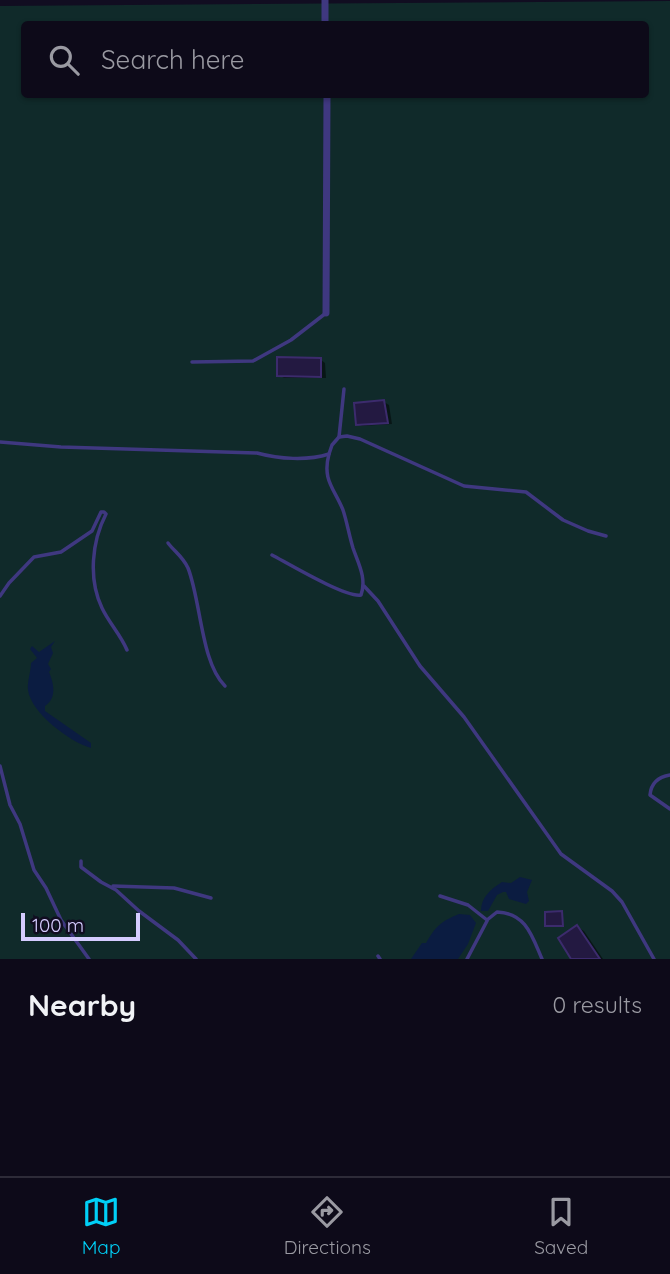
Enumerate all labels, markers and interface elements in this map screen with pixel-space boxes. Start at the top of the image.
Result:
search box [21,21,649,98]
icon: search [45,41,83,79]
text: Search here [101,43,245,76]
scale bar [21,910,140,942]
text: 100 m [32,913,84,937]
text: Nearby [28,986,136,1024]
text: 0 results [553,990,642,1019]
tab: Map [82,1193,120,1259]
tab: Directions [284,1193,371,1259]
tab: Saved [534,1193,588,1259]

